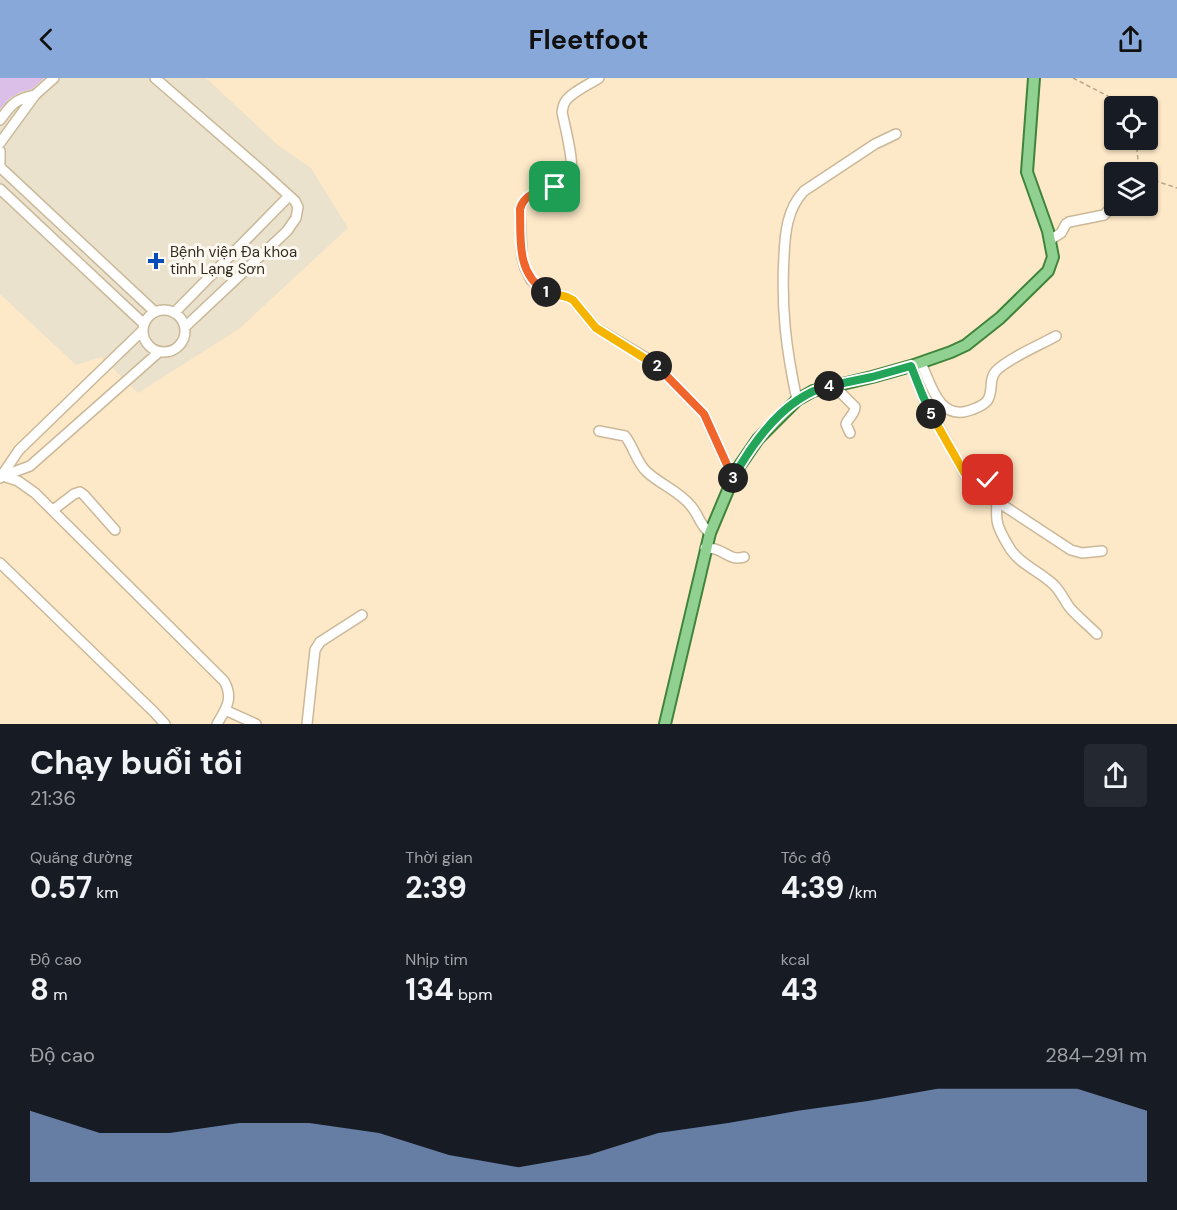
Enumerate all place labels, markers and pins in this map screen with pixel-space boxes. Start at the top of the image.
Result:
pin [529,161,580,212]
place label: Bệnh viện Đa khoa tỉnh Lạng Sơn [170,242,297,279]
marker: Bệnh viện Đa khoa tỉnh Lạng Sơn [147,252,165,270]
pin: 1 [531,277,561,307]
pin: 2 [642,351,672,381]
pin: 4 [814,371,844,401]
pin: 5 [916,399,946,429]
pin [962,454,1013,505]
pin: 3 [718,463,748,493]

